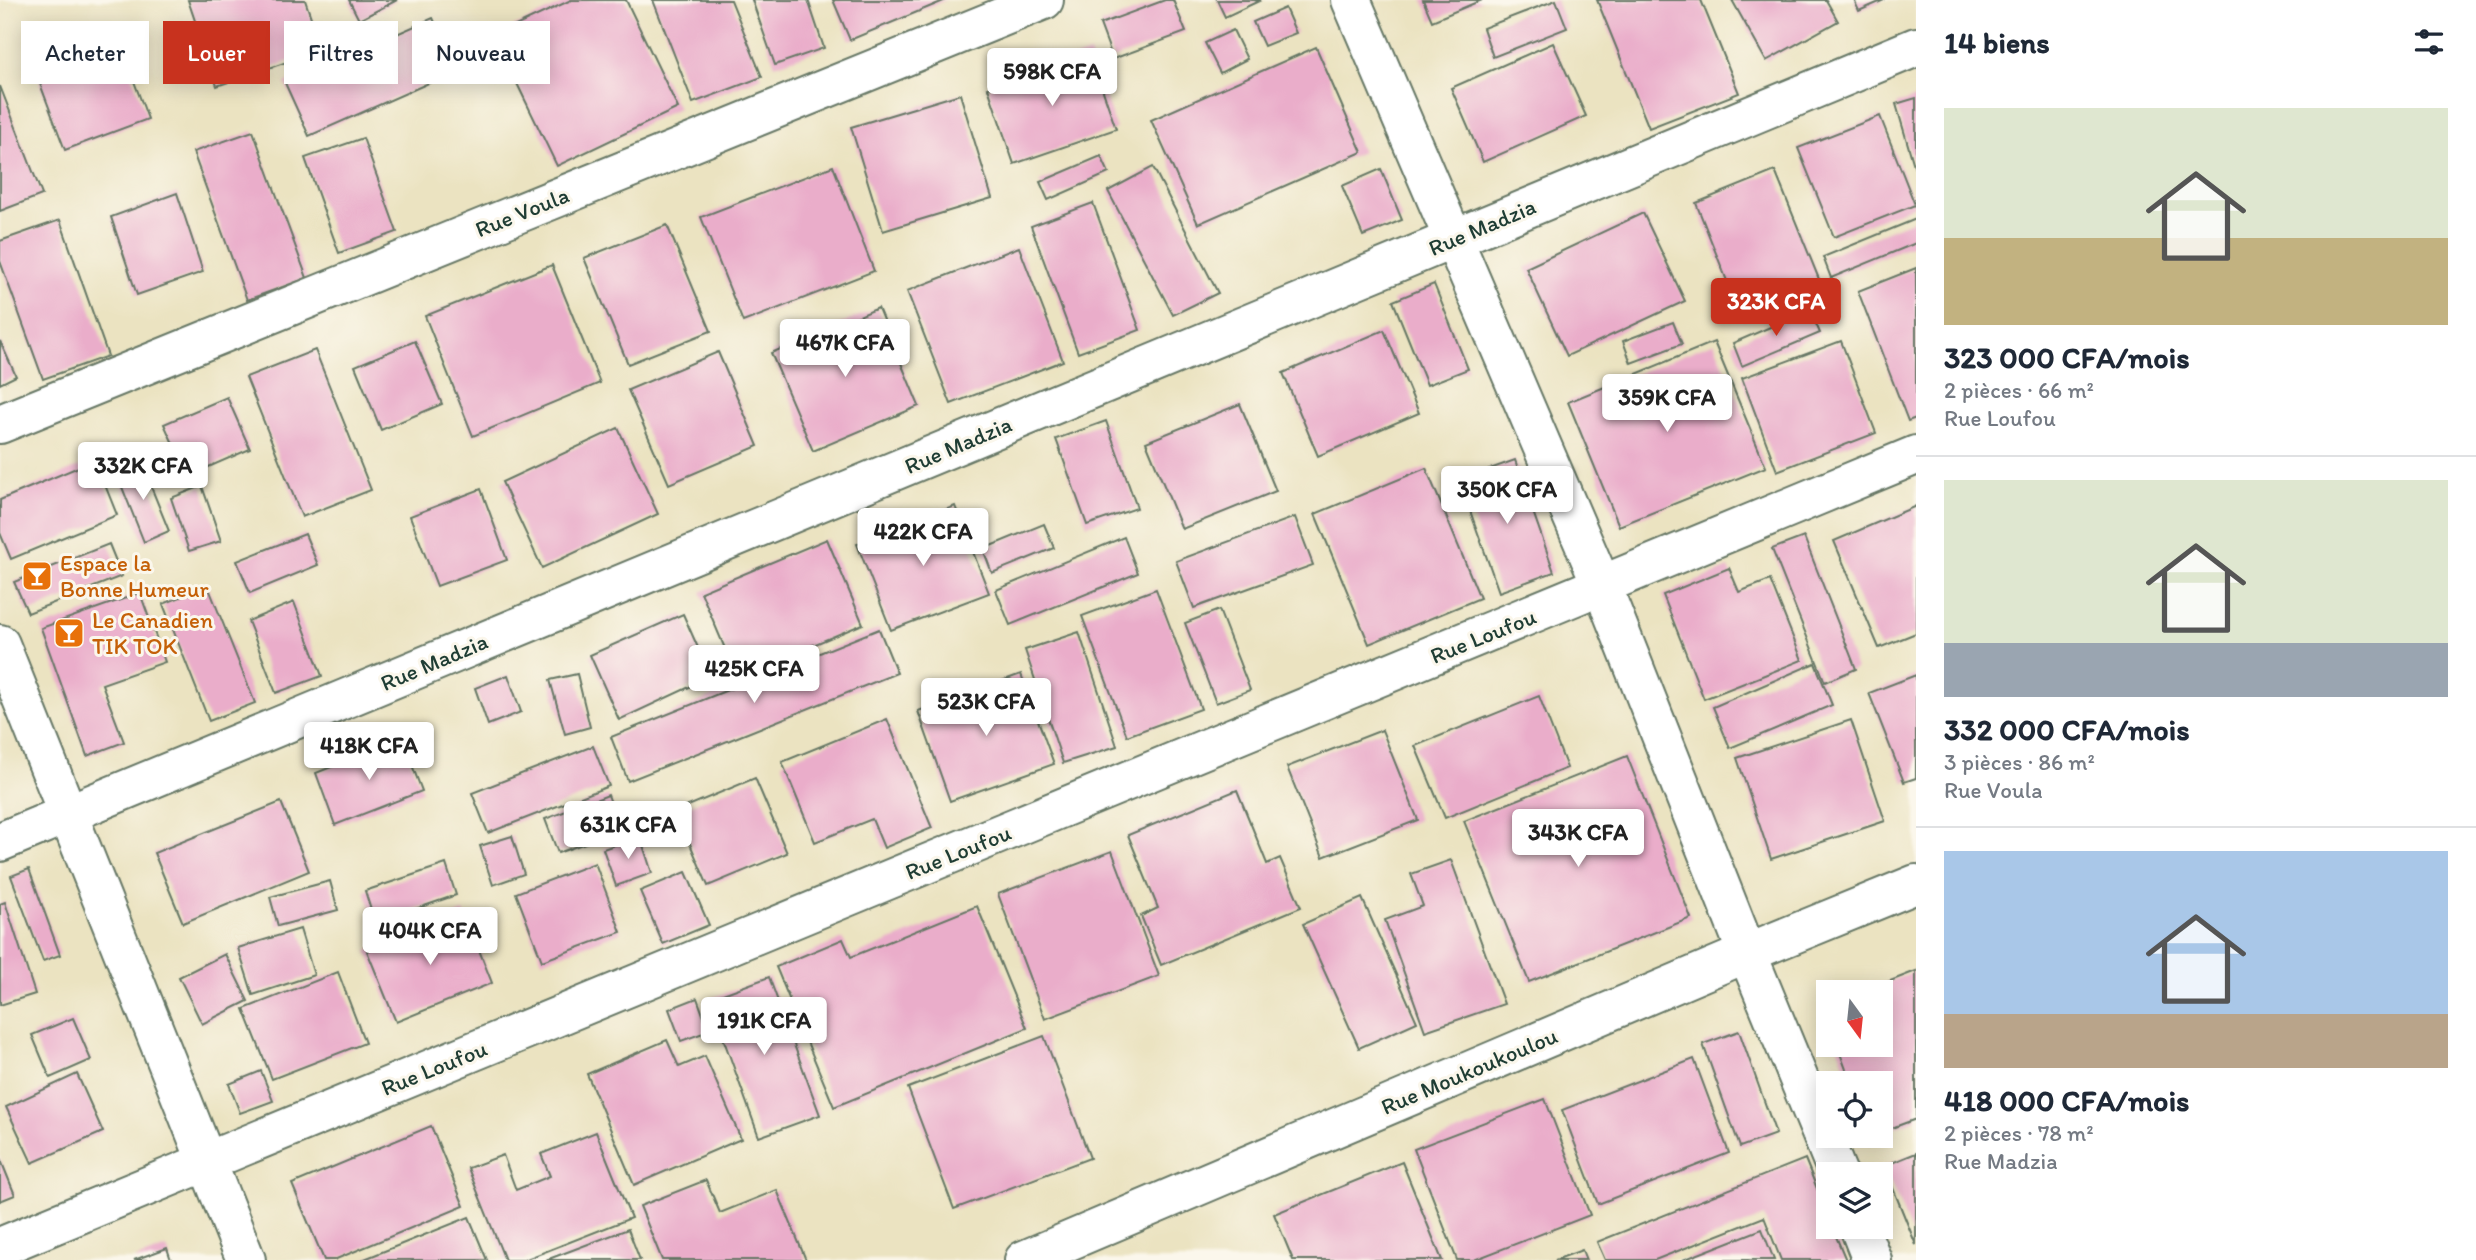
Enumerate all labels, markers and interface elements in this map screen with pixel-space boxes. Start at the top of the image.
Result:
chip: Acheter [21,21,149,84]
chip: Louer [163,21,270,84]
chip: Filtres [284,21,398,84]
chip: Nouveau [412,21,550,84]
icon: filters [2410,23,2448,61]
text: 14 biens [1944,24,2050,61]
pin: 598K CFA [980,48,1124,108]
text: 598K CFA [1003,57,1101,85]
icon: home [2133,153,2259,279]
street label: Rue Voula [471,181,573,243]
street label: Rue Madzia [1424,192,1540,262]
pin: 323K CFA [1704,278,1848,338]
text: 323K CFA [1727,287,1825,315]
pin: 467K CFA [773,320,917,379]
text: 467K CFA [796,328,894,356]
text: 323 000 CFA/mois [1944,339,2190,376]
pin: 359K CFA [1595,374,1739,434]
text: 2 pièces · 66 m² [1944,376,2094,404]
text: 359K CFA [1618,383,1716,411]
text: Rue Loufou [1944,404,2056,432]
street label: Rue Madzia [900,410,1016,480]
pin: 332K CFA [71,442,215,502]
text: 332K CFA [94,451,192,479]
pin: 350K CFA [1435,466,1579,526]
text: 350K CFA [1457,475,1557,503]
pin: 422K CFA [851,508,995,568]
text: 422K CFA [873,517,973,545]
icon: home [2133,525,2259,651]
place label: Espace la Bonne Humeur [60,549,209,603]
bar icon: Espace la Bonne Humeur [20,559,54,593]
street label: Rue Loufou [1426,602,1540,670]
place label: Le Canadien TIK TOK [92,606,213,660]
bar icon: Le Canadien TIK TOK [52,616,86,650]
street label: Rue Madzia [376,627,492,697]
pin: 425K CFA [682,646,826,705]
text: 425K CFA [704,654,804,682]
pin: 523K CFA [914,678,1058,738]
text: 523K CFA [937,687,1035,715]
text: 332 000 CFA/mois [1944,711,2190,748]
pin: 418K CFA [297,722,441,782]
text: 418K CFA [320,731,418,759]
text: 3 pièces · 86 m² [1944,748,2095,776]
text: Rue Voula [1944,776,2043,804]
pin: 631K CFA [556,802,700,861]
text: 631K CFA [580,810,676,838]
pin: 343K CFA [1506,810,1650,869]
street label: Rue Loufou [901,818,1015,886]
text: 343K CFA [1528,818,1628,846]
icon: home [2133,896,2259,1022]
pin: 404K CFA [358,908,502,967]
text: 404K CFA [379,916,481,944]
north arrow [1816,980,1894,1057]
map controls [1816,980,1893,1239]
pin: 191K CFA [692,998,836,1057]
text: 191K CFA [717,1006,811,1034]
street label: Rue Moukoukoulou [1377,1021,1562,1121]
street label: Rue Loufou [377,1034,491,1102]
button: locate [1816,1071,1893,1148]
text: 418 000 CFA/mois [1944,1082,2189,1119]
text: 2 pièces · 78 m² [1944,1119,2094,1147]
text: Rue Madzia [1944,1147,2058,1175]
button: layers [1816,1162,1893,1239]

